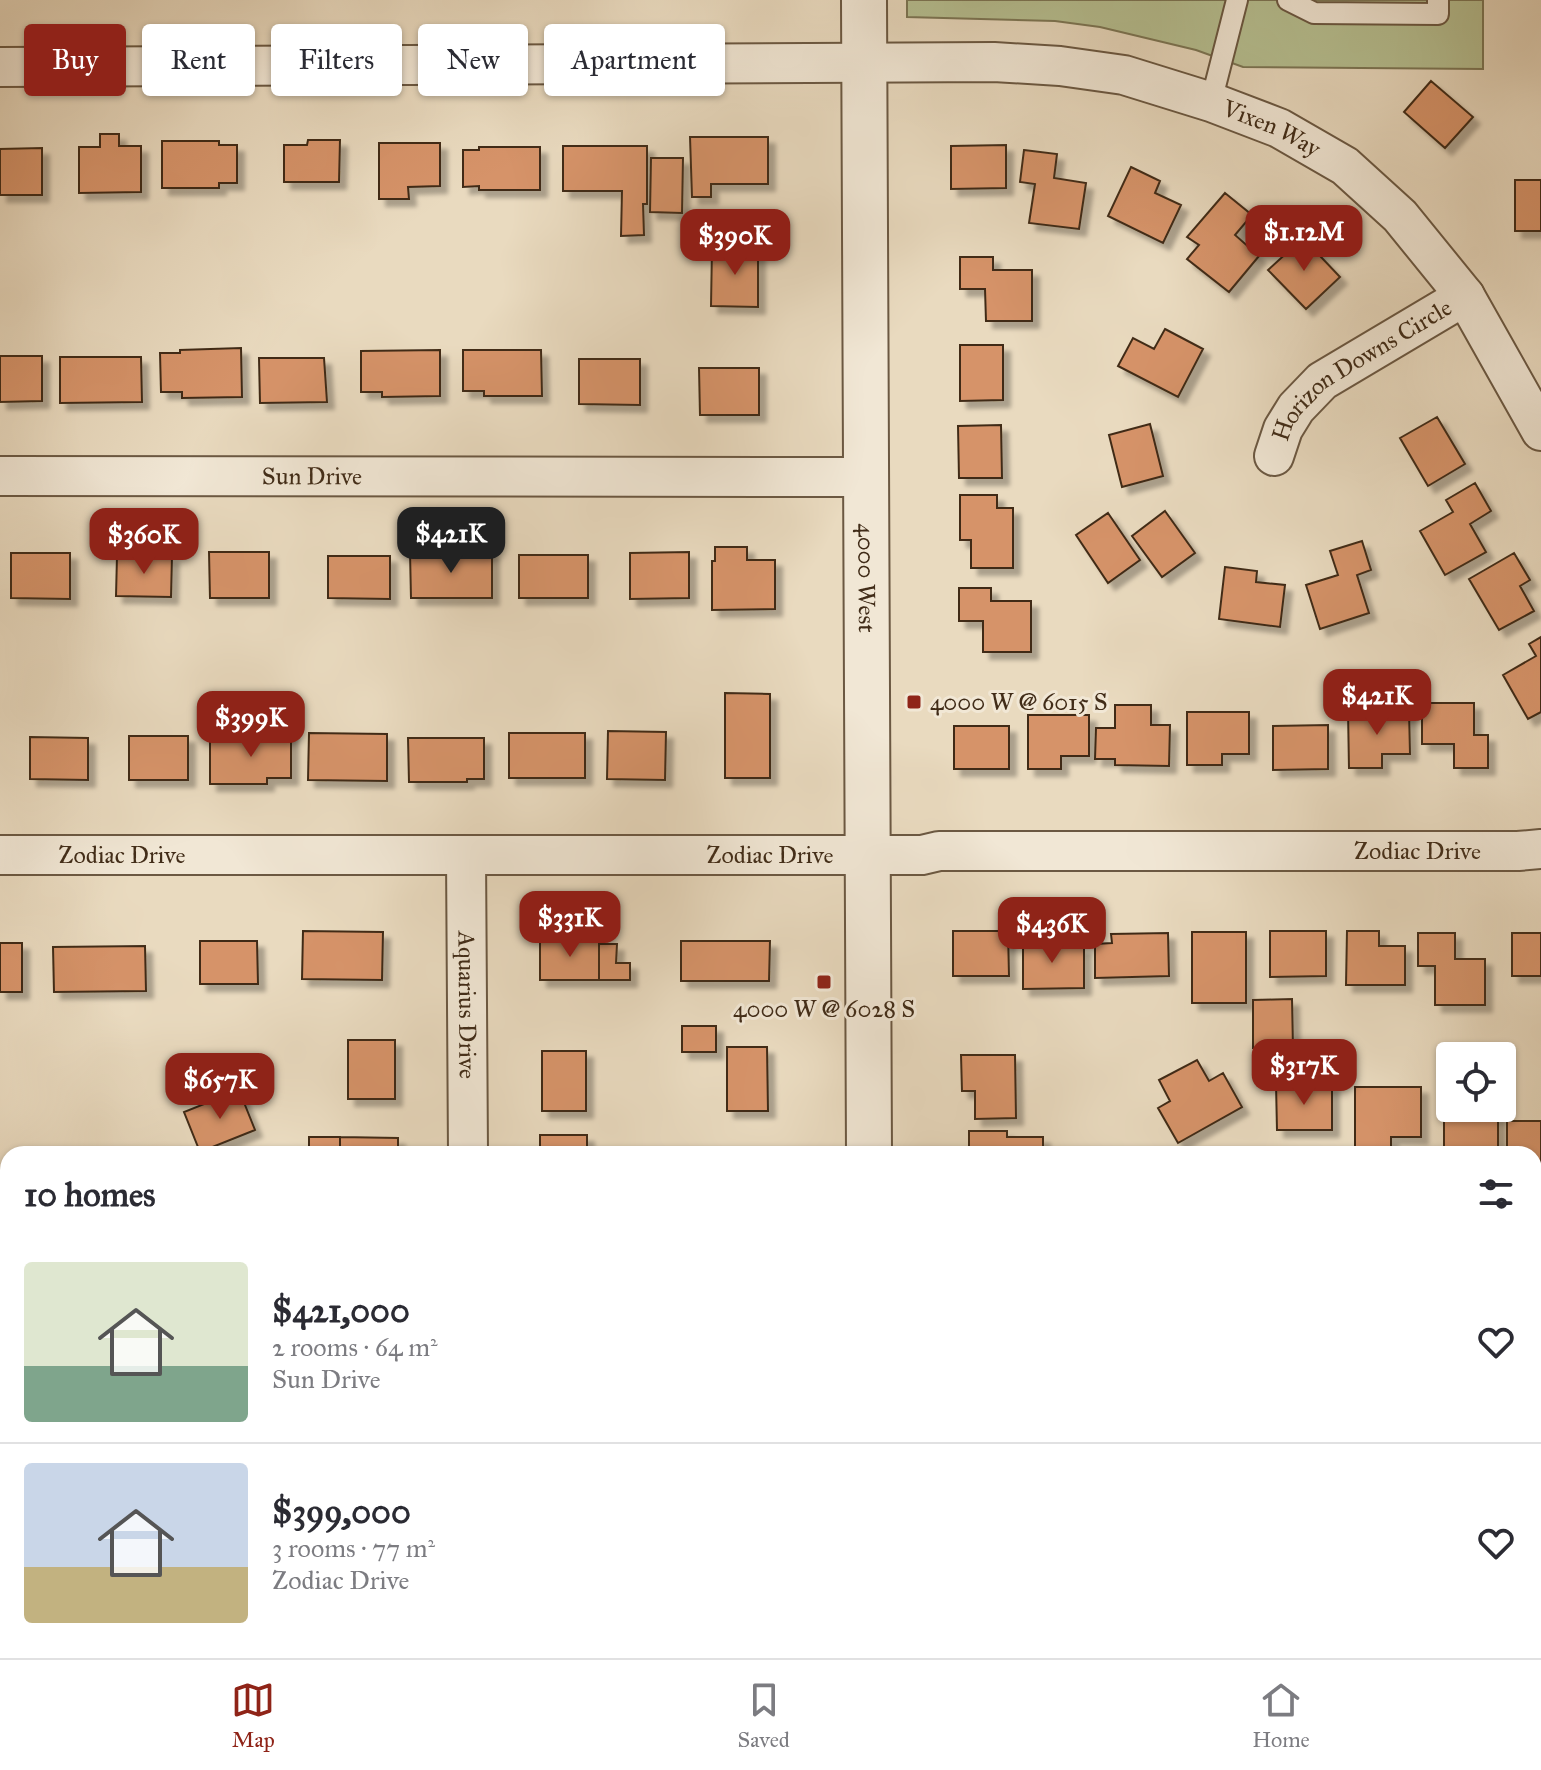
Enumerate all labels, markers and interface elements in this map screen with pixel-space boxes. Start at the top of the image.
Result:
chip: Buy [24,24,126,96]
chip: Rent [142,24,255,96]
chip: Filters [271,24,402,96]
chip: New [418,24,528,96]
chip: Apartment [544,24,725,96]
street label: Vixen Way [1218,93,1327,164]
pin: $1.12M [1239,205,1369,273]
pin: $390K [679,209,791,277]
text: $1.12M [1263,215,1345,247]
text: $390K [698,219,772,251]
street label: Horizon Downs Circle [1265,292,1457,445]
street label: Sun Drive [262,461,362,491]
pin: $421K [395,507,507,575]
pin: $360K [88,508,200,576]
text: $421K [415,517,487,549]
text: $360K [108,518,180,550]
street label: 4000 West [851,523,882,633]
pin: $421K [1321,669,1433,737]
text: $421K [1341,679,1413,711]
place label: 4000 W @ 6015 S [930,687,1108,717]
pin: $399K [195,691,307,759]
marker: 4000 W @ 6015 S [905,693,923,711]
text: $399K [215,701,287,733]
street label: Zodiac Drive [1354,836,1481,866]
street label: Zodiac Drive [59,840,185,870]
street label: Zodiac Drive [707,840,833,870]
pin: $331K [514,891,626,959]
pin: $436K [996,897,1108,965]
text: $331K [537,901,603,933]
text: $436K [1016,907,1088,939]
street label: Aquarius Drive [452,930,482,1079]
marker: 4000 W @ 6028 S [815,973,833,991]
place label: 4000 W @ 6028 S [733,994,915,1024]
pin: $317K [1248,1039,1360,1107]
map controls [1436,1042,1516,1122]
button: locate [1436,1042,1516,1122]
text: $317K [1270,1049,1338,1081]
pin: $657K [164,1053,276,1121]
text: $657K [183,1063,257,1095]
icon: filters [1474,1172,1518,1216]
text: 10 homes [24,1174,155,1215]
text: $421,000 [272,1290,410,1331]
icon: home [88,1294,184,1390]
icon: heart [1474,1320,1518,1364]
text: 2 rooms · 64 m² [272,1331,438,1363]
text: Sun Drive [272,1363,381,1395]
text: $399,000 [272,1491,411,1532]
icon: home [88,1495,184,1591]
icon: heart [1474,1521,1518,1565]
text: 3 rooms · 77 m² [272,1532,435,1564]
text: Zodiac Drive [272,1564,409,1596]
tab: Map [231,1678,275,1753]
tab: Saved [738,1678,790,1753]
tab: Home [1252,1678,1310,1753]

